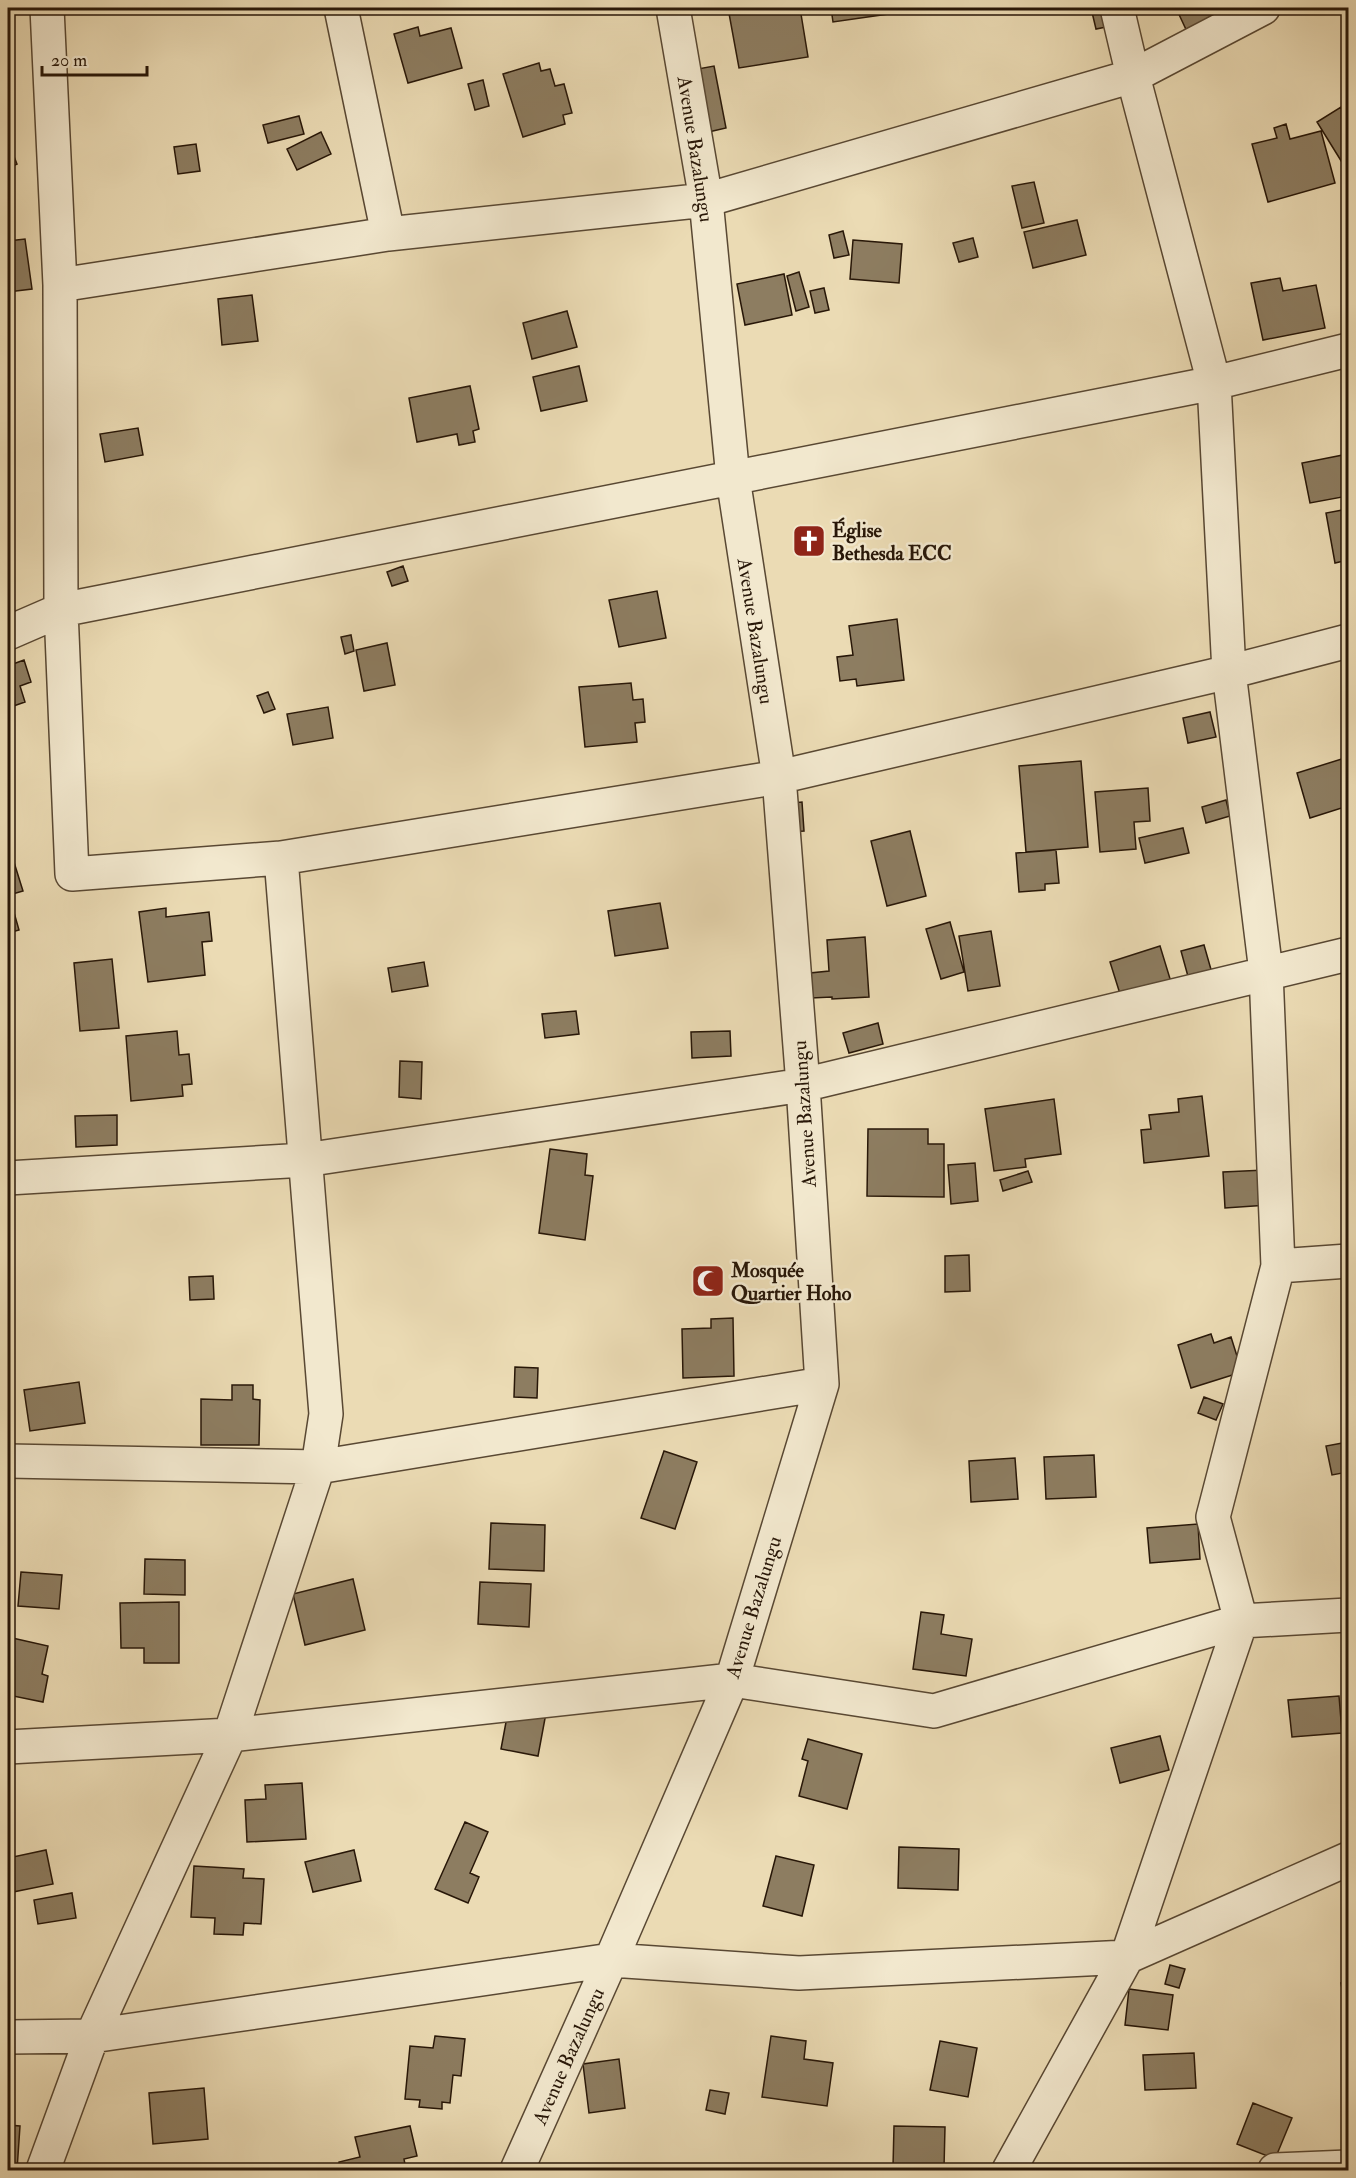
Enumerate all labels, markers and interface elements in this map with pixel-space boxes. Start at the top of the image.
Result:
scale bar [42,39,147,77]
text: 20 m [51,49,87,72]
street label: Avenue Bazalungu [671,73,719,224]
place label: Église Bethesda ECC [832,517,952,566]
church icon: Église Bethesda ECC [791,523,827,559]
street label: Avenue Bazalungu [731,555,779,706]
street label: Avenue Bazalungu [787,1040,822,1189]
place label: Mosquée Quartier Hoho [730,1258,852,1306]
mosque icon: Mosquée Quartier Hoho [690,1263,726,1299]
street label: Avenue Bazalungu [720,1533,787,1682]
street label: Avenue Bazalungu [527,1984,610,2130]

